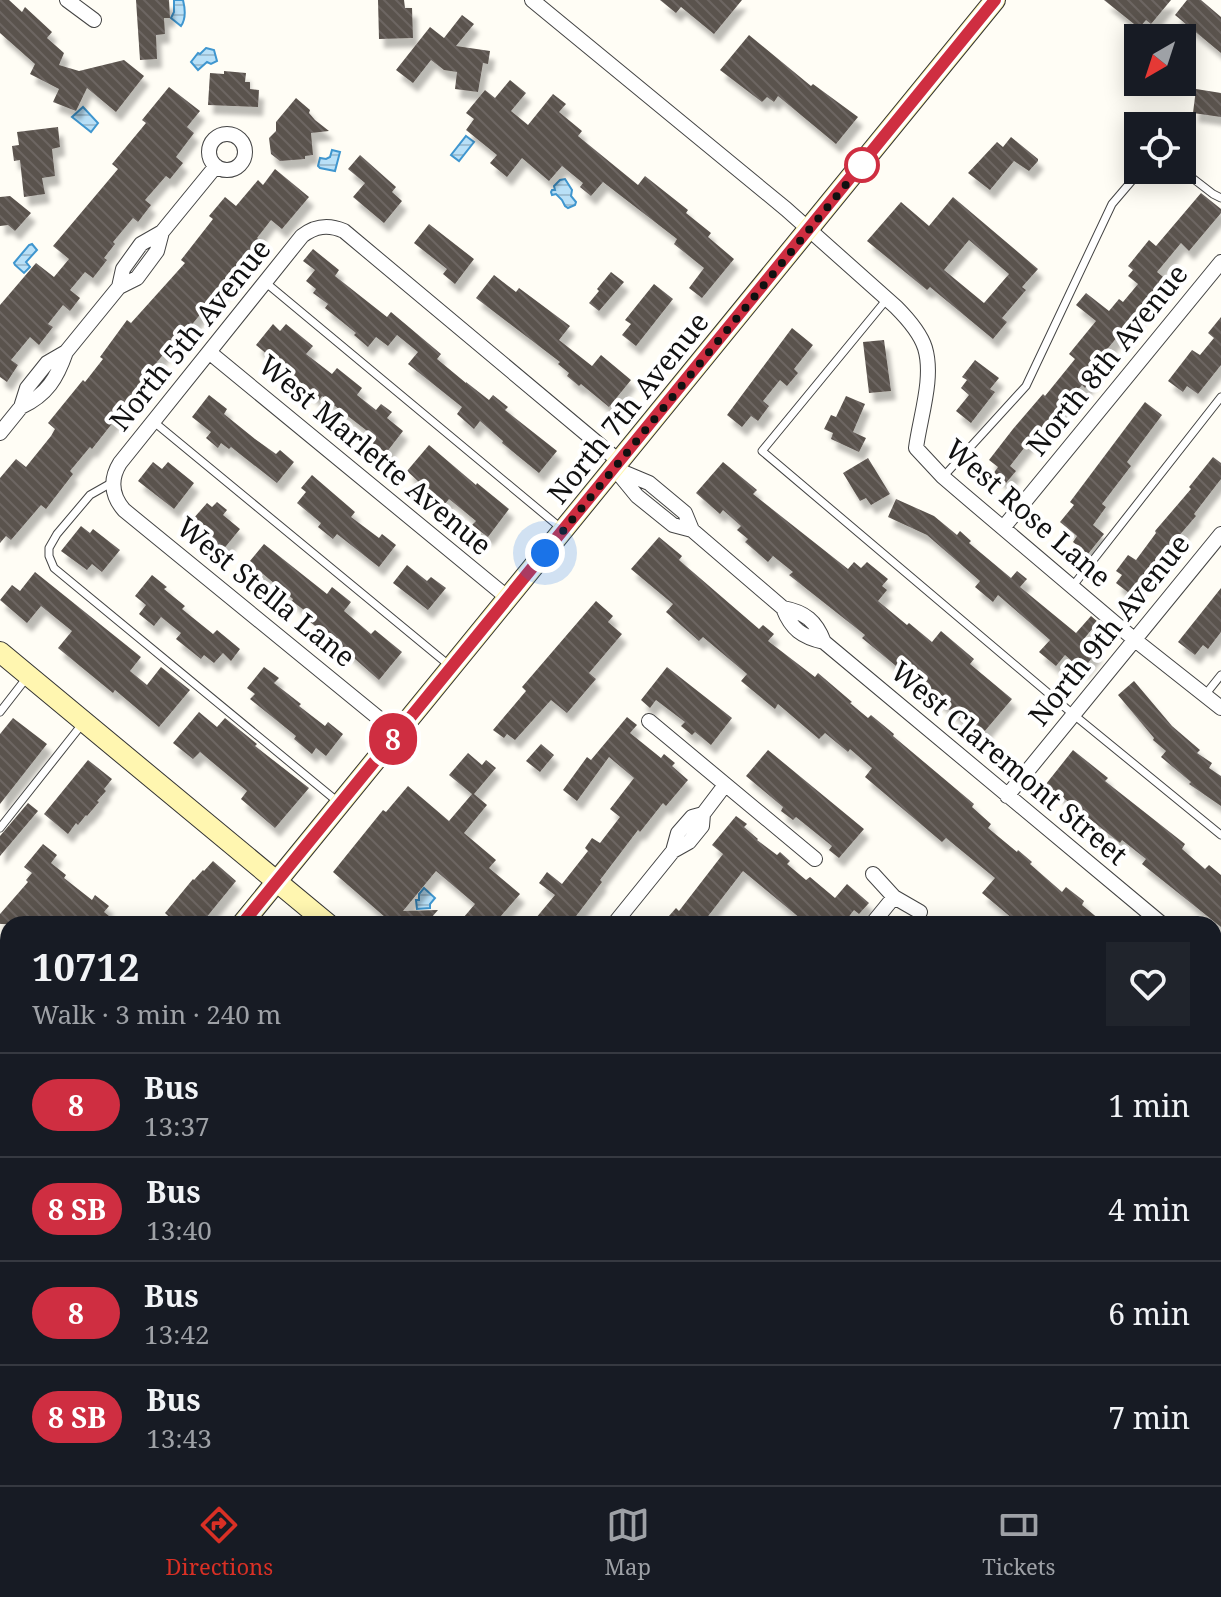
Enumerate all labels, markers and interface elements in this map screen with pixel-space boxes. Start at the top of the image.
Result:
north arrow [1124,24,1196,96]
map controls [1124,24,1196,184]
button: locate [1124,112,1196,184]
unlabelled marker [845,148,879,182]
street label: North 5th Avenue [100,231,278,438]
street label: North 8th Avenue [1017,256,1195,463]
street label: North 7th Avenue [538,304,716,511]
street label: West Marlette Avenue [251,345,500,563]
street label: West Rose Lane [938,430,1120,595]
street label: West Stella Lane [170,508,364,675]
street label: North 9th Avenue [1019,526,1197,733]
your location [525,533,565,573]
street label: West Claremont Street [883,652,1136,873]
line badge: 8 [367,713,419,765]
text: 8 [385,720,401,758]
text: 10712 [32,940,139,992]
button: heart [1106,942,1190,1026]
text: Walk · 3 min · 240 m [32,996,281,1032]
text: Bus [144,1067,199,1108]
text: 1 min [1108,1085,1190,1126]
text: 8 [68,1086,84,1124]
text: 13:37 [144,1108,210,1144]
text: Bus [146,1171,201,1212]
text: 4 min [1108,1189,1190,1230]
text: 8 SB [48,1190,106,1228]
text: 13:40 [146,1212,212,1248]
text: Bus [144,1275,199,1316]
text: 6 min [1108,1293,1190,1334]
text: 8 [68,1294,84,1332]
text: 13:42 [144,1316,210,1352]
text: Bus [146,1379,201,1420]
text: 7 min [1108,1397,1190,1438]
text: 8 SB [48,1398,106,1436]
text: 13:43 [146,1420,212,1456]
tab: Directions [166,1503,273,1581]
tab: Map [604,1503,651,1581]
tab: Tickets [982,1503,1055,1581]

